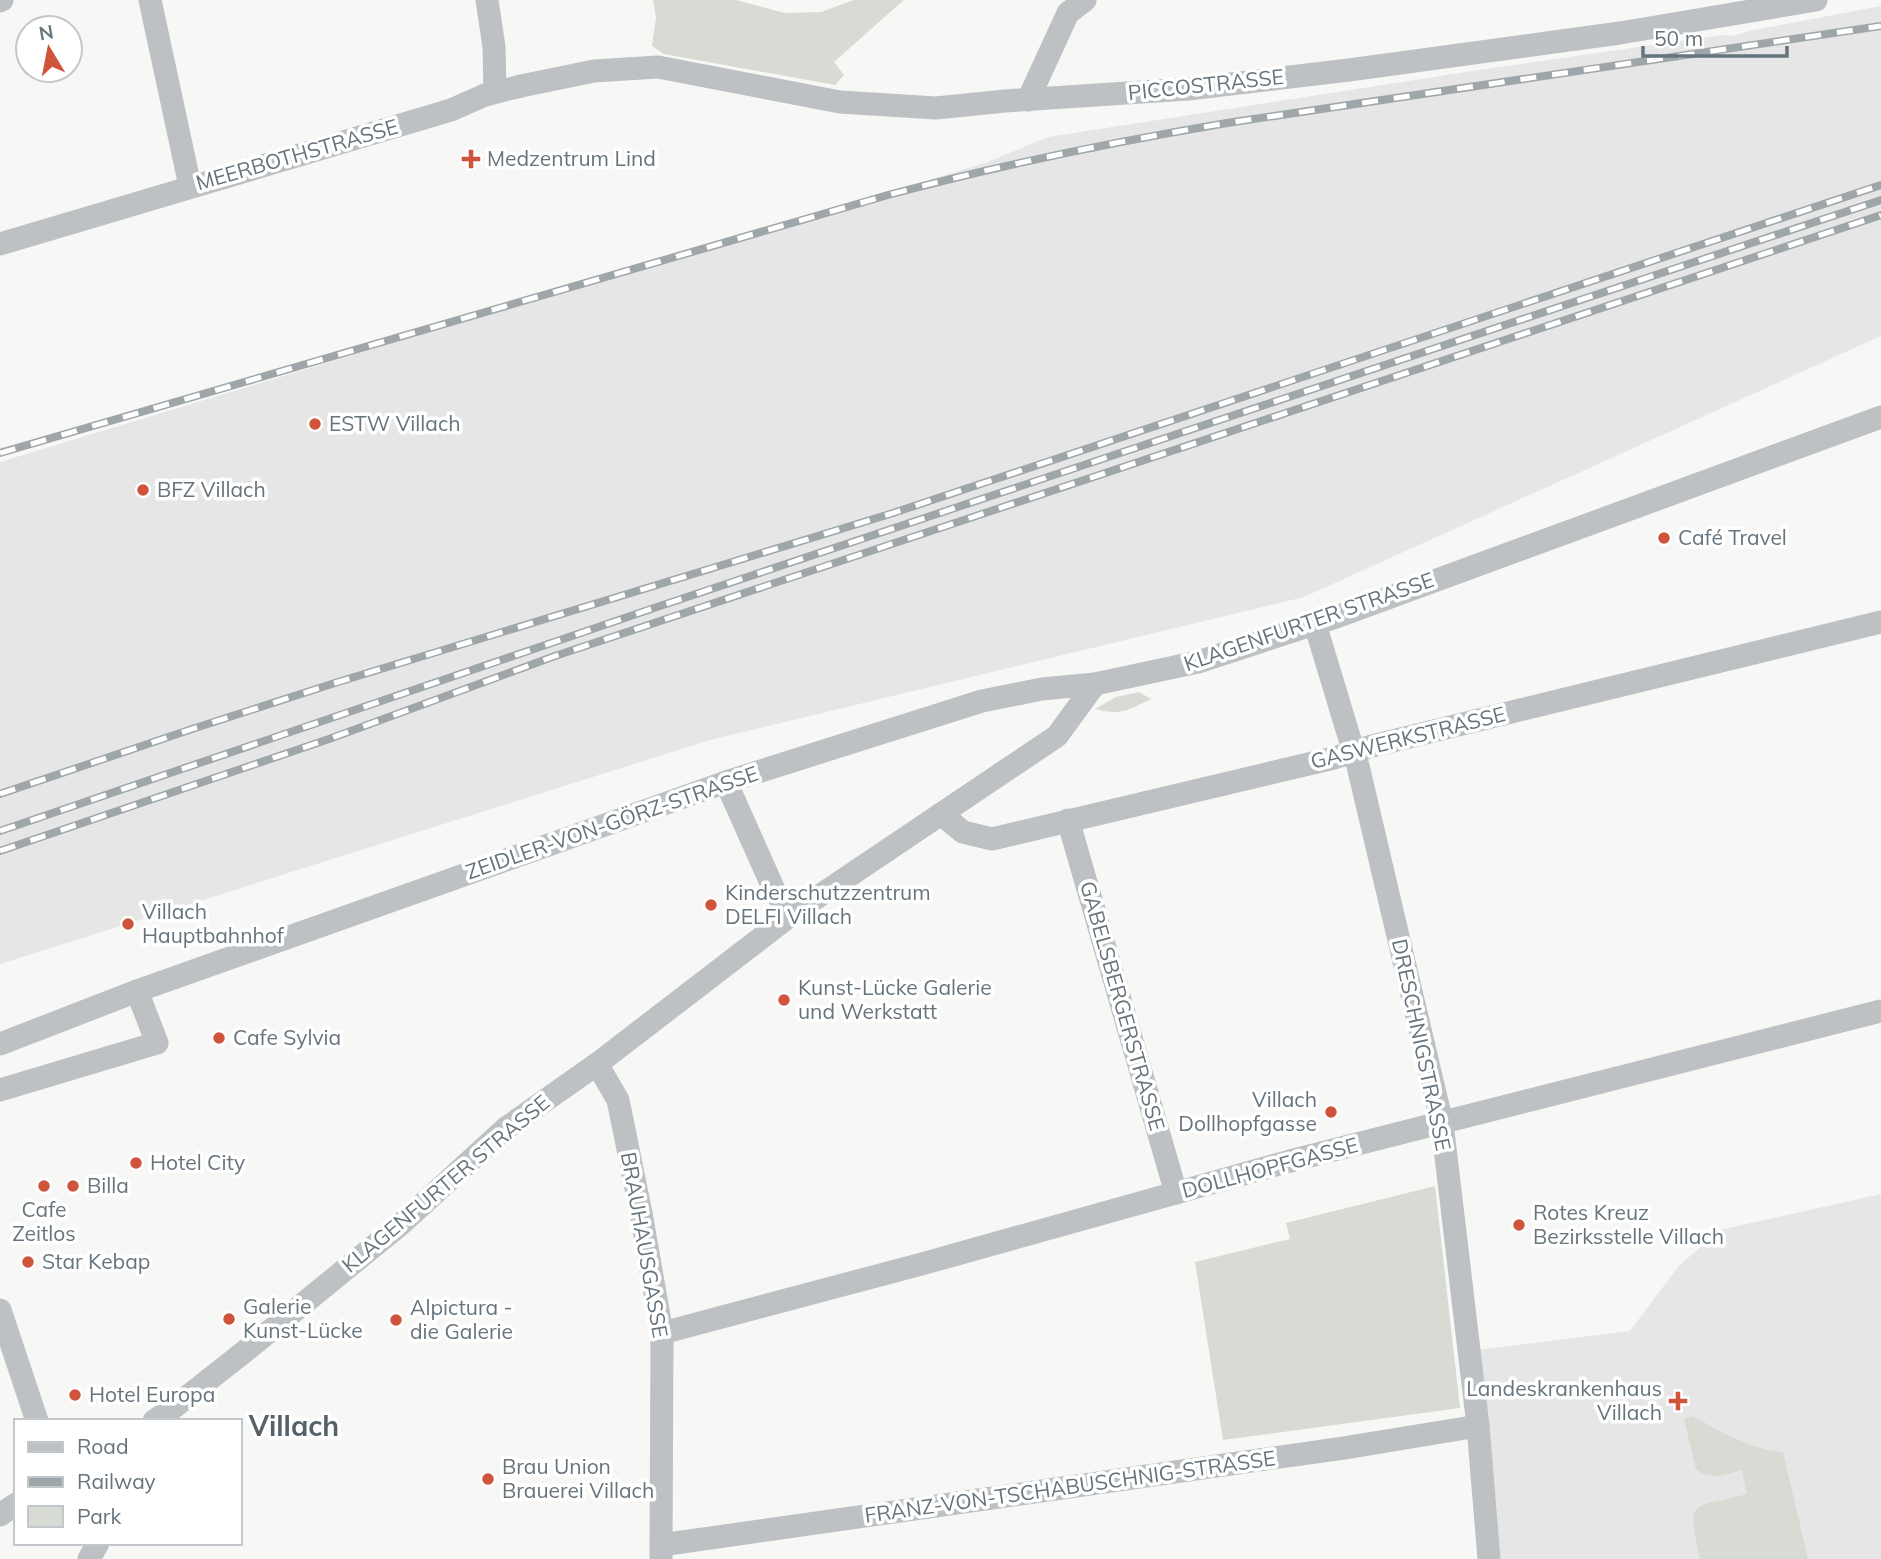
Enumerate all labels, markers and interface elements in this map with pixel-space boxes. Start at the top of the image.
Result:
north arrow [14,14,84,84]
scale bar [1643,14,1786,58]
text: N [37,19,55,45]
text: 50 m [1654,25,1703,51]
street label: PICCOSTRASSE [1127,63,1285,105]
street label: MEERBOTHSTRASSE [193,113,401,195]
place label: Medzentrum Lind [487,145,656,171]
marker: Medzentrum Lind [461,149,481,169]
place label: ESTW Villach [329,410,461,436]
marker: ESTW Villach [307,416,323,432]
place label: BFZ Villach [157,476,266,502]
marker: BFZ Villach [135,482,151,498]
place label: Café Travel [1678,524,1787,550]
marker: Café Travel [1656,530,1672,546]
street label: KLAGENFURTER STRASSE [1180,566,1437,676]
street label: GASWERKSTRASSE [1308,700,1508,774]
street label: ZEIDLER-VON-GÖRZ-STRASSE [462,760,761,884]
street label: GABELSBERGERSTRASSE [1075,878,1171,1134]
place label: Kinderschutzzentrum DELFI Villach [725,879,931,929]
marker: Kinderschutzzentrum DELFI Villach [703,897,719,913]
place label: Villach Hauptbahnhof [142,898,285,948]
marker: Villach Hauptbahnhof [120,916,136,932]
street label: DRESCHNIGSTRASSE [1387,936,1457,1153]
place label: Kunst-Lücke Galerie und Werkstatt [798,974,992,1024]
marker: Kunst-Lücke Galerie und Werkstatt [776,992,792,1008]
place label: Cafe Sylvia [233,1024,341,1050]
marker: Cafe Sylvia [211,1030,227,1046]
place label: Villach Dollhopfgasse [1178,1086,1317,1136]
street label: KLAGENFURTER STRASSE [336,1089,554,1278]
marker: Villach Dollhopfgasse [1323,1104,1339,1120]
street label: DOLLHOPFGASSE [1179,1131,1361,1203]
place label: Hotel City [150,1149,245,1175]
street label: BRAUHAUSGASSE [616,1150,674,1340]
marker: Hotel City [128,1155,144,1171]
place label: Billa [87,1172,129,1198]
marker: Cafe Zeitlos [36,1178,52,1194]
marker: Billa [65,1178,81,1194]
place label: Cafe Zeitlos [12,1196,76,1246]
place label: Rotes Kreuz Bezirksstelle Villach [1533,1199,1724,1249]
marker: Rotes Kreuz Bezirksstelle Villach [1511,1217,1527,1233]
place label: Star Kebap [42,1248,150,1274]
marker: Star Kebap [20,1254,36,1270]
place label: Galerie Kunst-Lücke [243,1293,363,1343]
place label: Alpictura - die Galerie [410,1294,513,1344]
marker: Galerie Kunst-Lücke [221,1311,237,1327]
marker: Alpictura - die Galerie [388,1312,404,1328]
place label: Landeskrankenhaus Villach [1466,1375,1662,1425]
place label: Hotel Europa [89,1381,215,1407]
marker: Hotel Europa [67,1387,83,1403]
marker: Landeskrankenhaus Villach [1668,1391,1688,1411]
district label: Villach [248,1408,339,1443]
legend [14,1419,242,1545]
text: Road [77,1433,128,1459]
street label: FRANZ-VON-TSCHABUSCHNIG-STRASSE [863,1444,1277,1528]
place label: Brau Union Brauerei Villach [502,1453,654,1503]
text: Railway [77,1468,156,1494]
marker: Brau Union Brauerei Villach [480,1471,496,1487]
text: Park [77,1503,121,1529]

